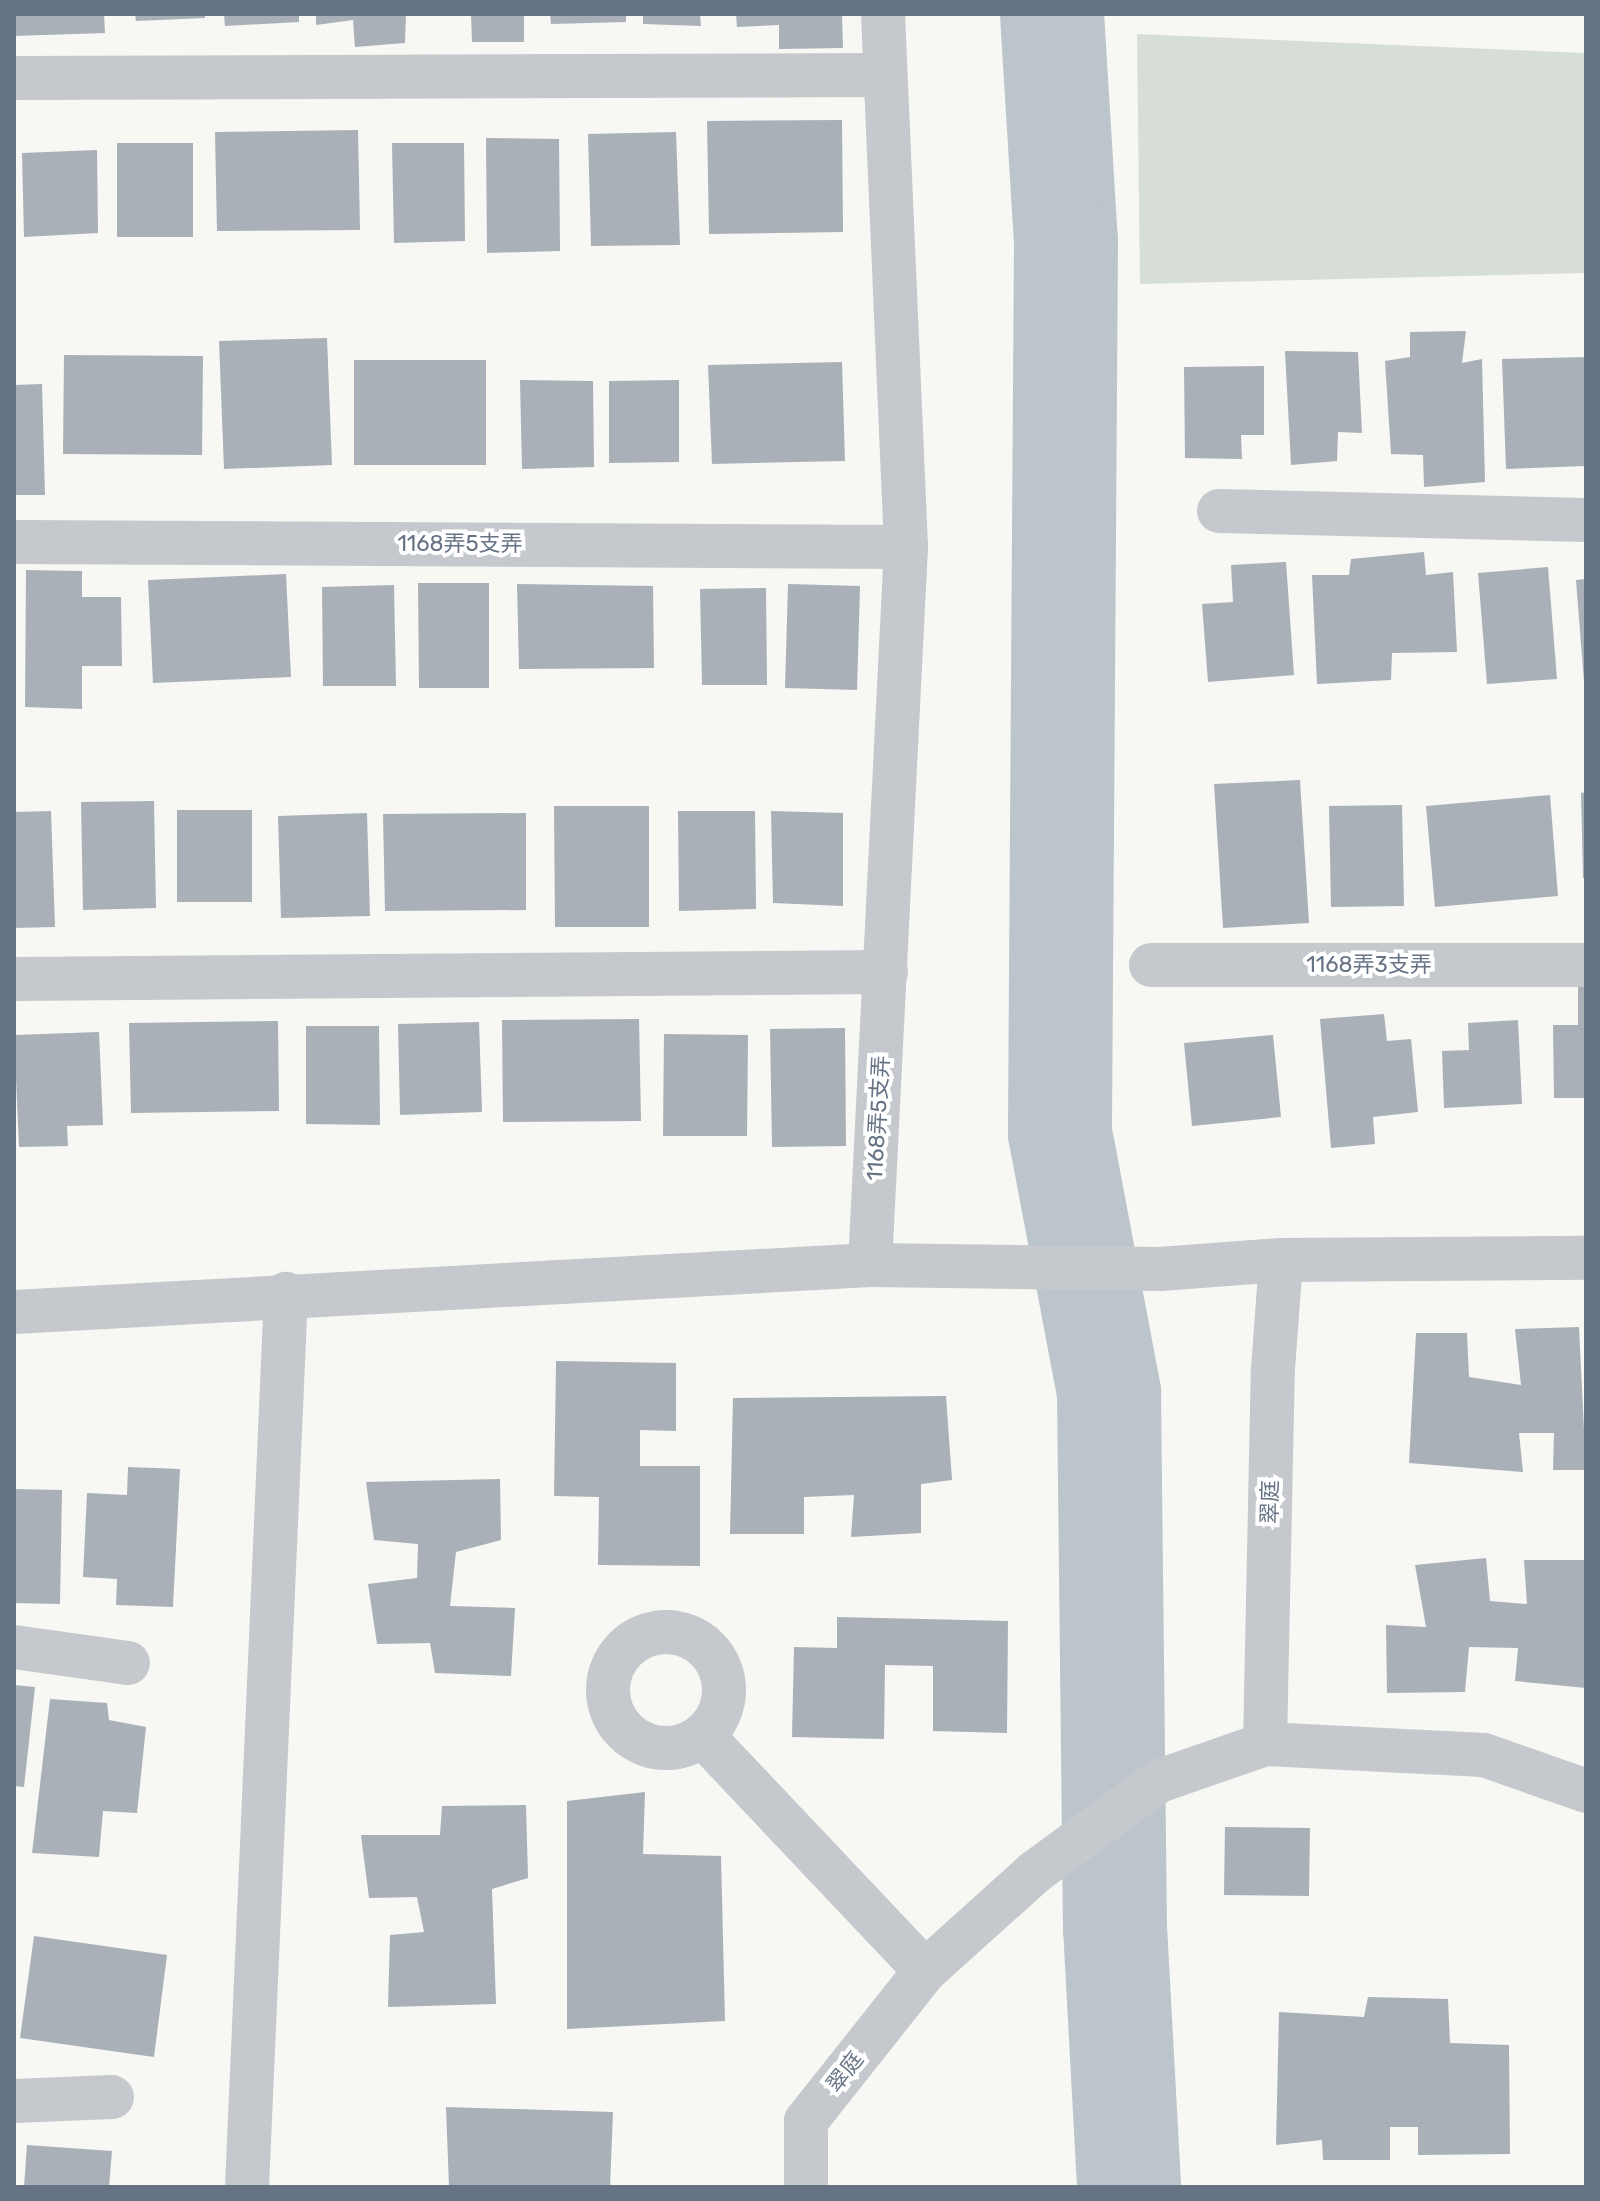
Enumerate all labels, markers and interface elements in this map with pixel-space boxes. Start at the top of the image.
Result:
street label: 1168弄5支弄 [397,531,523,557]
street label: 1168弄3支弄 [1306,952,1432,978]
street label: 1168弄5支弄 [862,1055,894,1181]
street label: 翠庭 [1256,1480,1284,1524]
street label: 翠庭 [821,2047,869,2097]

